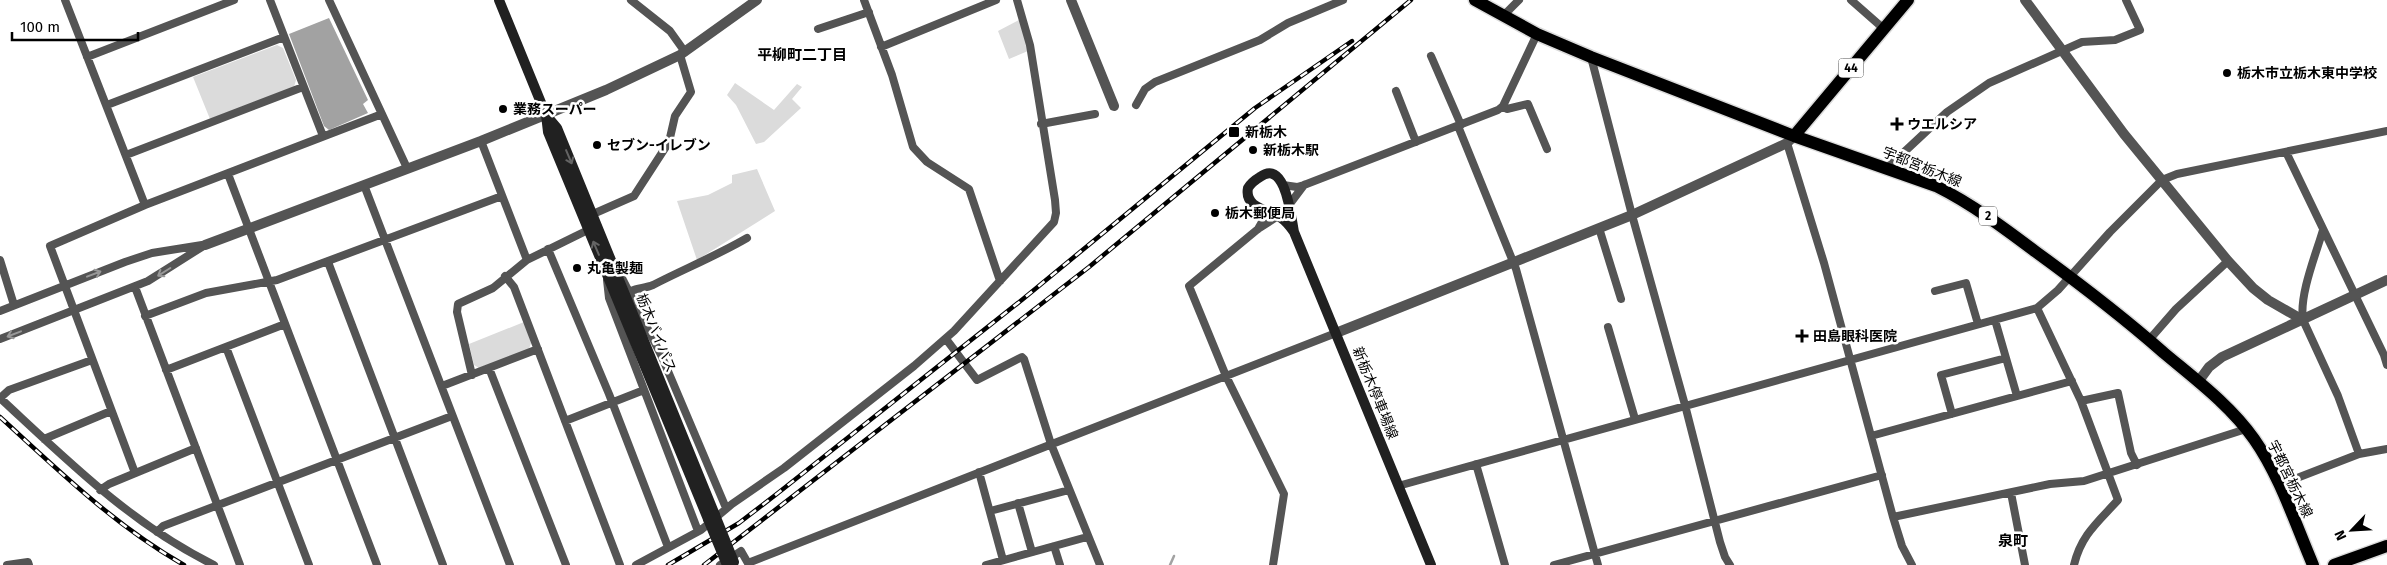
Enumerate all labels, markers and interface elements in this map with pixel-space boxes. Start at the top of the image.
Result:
scale bar [12,10,139,42]
text: 100 m [20,18,60,36]
district label: 平柳町二丁目 [757,46,847,64]
road number: 44 [1838,58,1864,78]
place label: 栃木市立栃木東中学校 [2237,65,2377,82]
marker: 栃木市立栃木東中学校 [2221,67,2233,79]
place label: 業務スーパー [513,101,597,118]
marker: 業務スーパー [497,103,509,115]
place label: ウエルシア [1907,116,1977,133]
marker: ウエルシア [1891,118,1903,130]
place label: 新栃木 [1245,124,1287,141]
marker: 新栃木 [1227,125,1241,139]
place label: セブン-イレブン [607,137,711,154]
marker: セブン-イレブン [591,139,603,151]
place label: 新栃木駅 [1263,142,1319,159]
street label: 宇都宮栃木線 [1880,143,1964,191]
marker: 新栃木駅 [1247,144,1259,156]
one-way arrow [565,149,574,164]
place label: 栃木郵便局 [1225,205,1295,222]
marker: 栃木郵便局 [1209,207,1221,219]
road number: 2 [1979,207,1997,226]
one-way arrow [591,241,600,256]
place label: 丸亀製麺 [587,260,643,277]
marker: 丸亀製麺 [571,262,583,274]
one-way arrow [157,267,171,277]
one-way arrow [86,269,102,278]
street label: 栃木バイパス [632,291,680,375]
place label: 田島眼科医院 [1813,328,1897,345]
marker: 田島眼科医院 [1795,329,1809,343]
one-way arrow [7,330,22,339]
street label: 新栃木停車場線 [1349,344,1401,442]
street label: 宇都宮栃木線 [2264,438,2316,520]
north arrow [2327,505,2377,555]
text: N [2331,527,2350,543]
district label: 泉町 [1998,532,2028,550]

